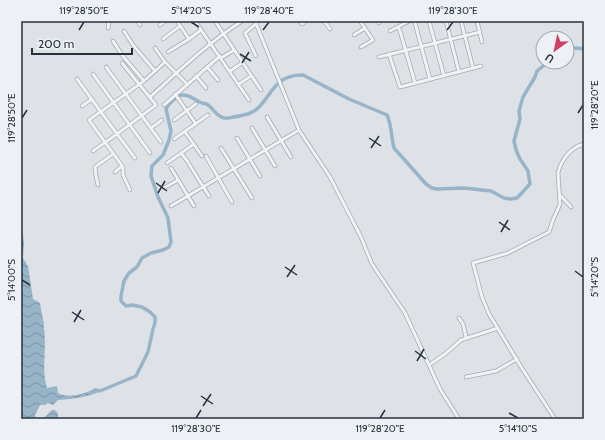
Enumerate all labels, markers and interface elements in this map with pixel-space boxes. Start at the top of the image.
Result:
text: 119°28'50"E [59,4,109,17]
text: 5°14'20"S [171,4,211,17]
text: 119°28'40"E [244,4,294,17]
text: 119°28'30"E [428,4,478,17]
scale bar [32,30,132,56]
north arrow [535,30,575,70]
text: 200 m [38,36,74,51]
text: U [542,50,557,66]
text: 119°28'20"E [588,80,601,130]
text: 119°28'50"E [5,93,18,143]
text: 5°14'20"S [588,257,601,297]
text: 5°14'00"S [5,259,18,301]
text: 119°28'30"E [171,422,221,435]
text: 119°28'20"E [355,422,405,435]
text: 5°14'10"S [499,422,537,435]

